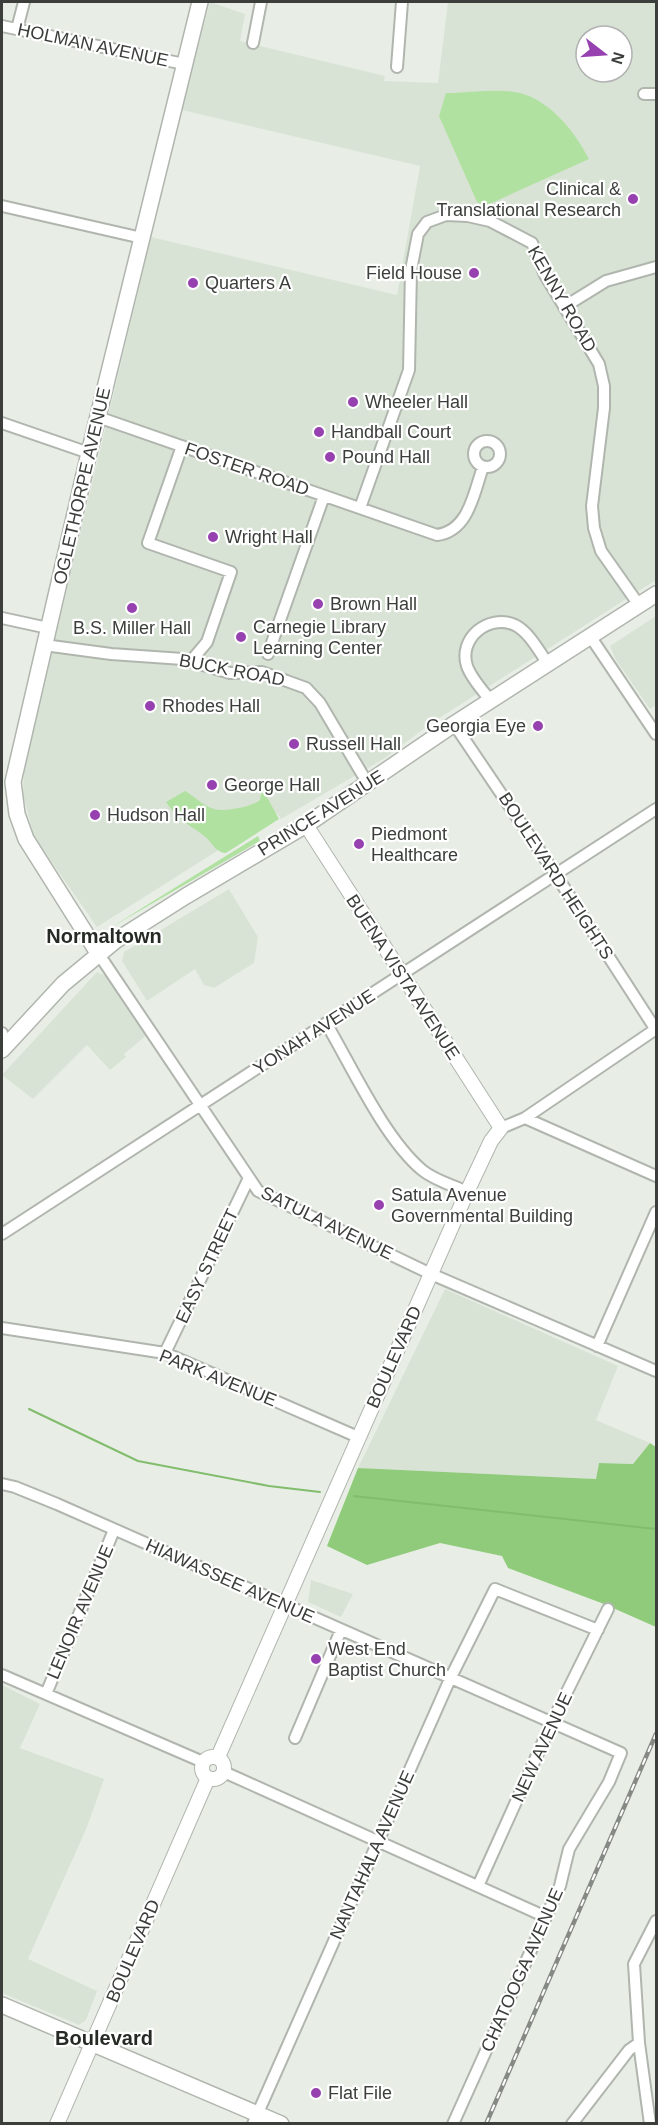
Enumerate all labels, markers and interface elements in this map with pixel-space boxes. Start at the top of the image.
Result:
street label: HOLMAN AVENUE [16,19,170,71]
north arrow [574,24,634,84]
text: N [608,50,628,66]
place label: Clinical & Translational Research [437,179,621,220]
marker: Clinical & Translational Research [626,192,640,206]
street label: KENNY ROAD [524,243,600,355]
place label: Field House [366,263,462,283]
marker: Field House [467,266,481,280]
place label: Quarters A [205,273,291,293]
marker: Quarters A [186,276,200,290]
street label: OGLETHORPE AVENUE [50,385,114,587]
place label: Wheeler Hall [365,392,468,412]
marker: Wheeler Hall [346,395,360,409]
place label: Handball Court [331,422,451,442]
marker: Handball Court [312,425,326,439]
street label: FOSTER ROAD [182,438,312,500]
place label: Pound Hall [342,447,430,467]
marker: Pound Hall [323,450,337,464]
place label: Wright Hall [225,527,313,547]
marker: Wright Hall [206,530,220,544]
place label: Brown Hall [330,594,417,614]
marker: Brown Hall [311,597,325,611]
marker: B.S. Miller Hall [125,601,139,615]
place label: Carnegie Library Learning Center [253,617,386,658]
place label: B.S. Miller Hall [73,618,191,638]
marker: Carnegie Library Learning Center [234,630,248,644]
street label: BUCK ROAD [178,650,286,690]
place label: Rhodes Hall [162,696,260,716]
marker: Rhodes Hall [143,699,157,713]
place label: Georgia Eye [426,716,526,736]
marker: Georgia Eye [531,719,545,733]
place label: Russell Hall [306,734,401,754]
marker: Russell Hall [287,737,301,751]
street label: PRINCE AVENUE [254,766,388,860]
place label: George Hall [224,775,320,795]
marker: George Hall [205,778,219,792]
street label: BOULEVARD HEIGHTS [495,789,617,963]
place label: Hudson Hall [107,805,205,825]
marker: Hudson Hall [88,808,102,822]
place label: Piedmont Healthcare [371,824,458,865]
marker: Piedmont Healthcare [352,837,366,851]
street label: BUENA VISTA AVENUE [342,891,464,1063]
district label: Normaltown [46,925,162,947]
street label: YONAH AVENUE [250,985,378,1079]
street label: SATULA AVENUE [258,1182,396,1264]
place label: Satula Avenue Governmental Building [391,1185,573,1226]
marker: Satula Avenue Governmental Building [372,1198,386,1212]
street label: EASY STREET [172,1206,242,1326]
street label: BOULEVARD [363,1303,425,1411]
street label: PARK AVENUE [157,1345,279,1411]
street label: HIAWASSEE AVENUE [143,1535,317,1627]
street label: LENOIR AVENUE [43,1542,117,1682]
place label: West End Baptist Church [328,1639,446,1680]
marker: West End Baptist Church [309,1652,323,1666]
street label: NEW AVENUE [508,1689,576,1805]
street label: NANTAHALA AVENUE [326,1768,418,1942]
street label: CHATOOGA AVENUE [477,1885,567,2055]
street label: BOULEVARD [102,1897,164,2005]
district label: Boulevard [55,2027,153,2049]
place label: Flat File [328,2083,392,2103]
marker: Flat File [309,2086,323,2100]

